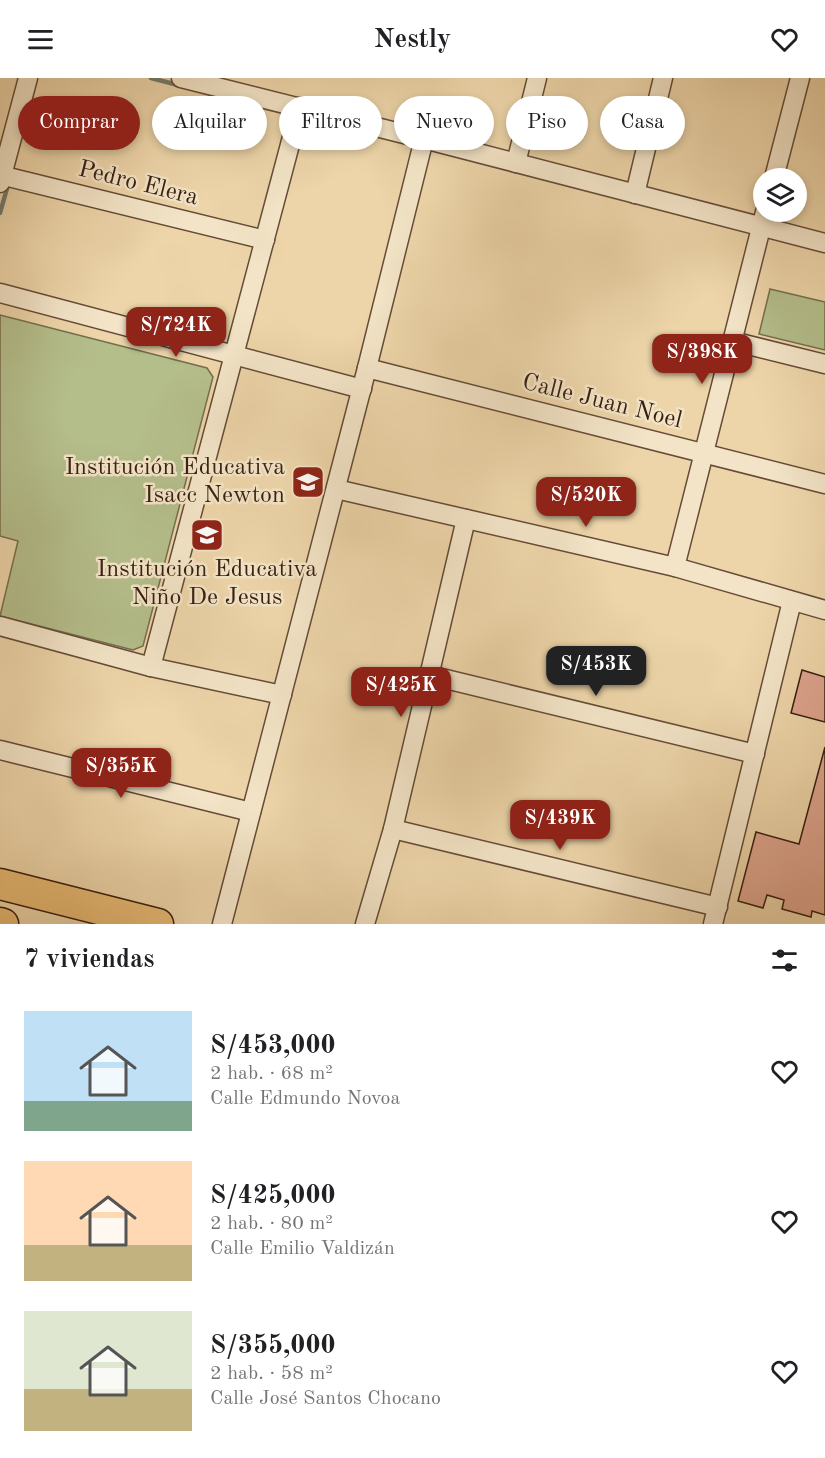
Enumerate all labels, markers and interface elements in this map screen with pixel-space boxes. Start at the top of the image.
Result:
icon: menu [24,23,57,56]
icon: heart [768,23,801,56]
text: Nestly [374,26,451,53]
chip: Comprar [18,96,140,150]
chip: Alquilar [152,96,267,150]
chip: Filtros [279,96,382,150]
chip: Nuevo [394,96,494,150]
chip: Piso [506,96,588,150]
chip: Casa [600,96,685,150]
street label: Pedro Elera [75,157,201,211]
map controls [753,168,807,222]
button: layers [753,168,807,222]
pin: S/724K [127,307,225,358]
text: S/724K [140,316,212,336]
pin: S/398K [653,334,751,385]
text: S/398K [666,343,738,363]
street label: Calle Juan Noel [520,371,684,433]
place label: Institución Educativa Isacc Newton [65,456,285,508]
school or university icon: Institución Educativa Isacc Newton [290,464,326,500]
pin: S/520K [537,477,635,528]
text: S/520K [550,486,622,506]
school or university icon: Institución Educativa Niño De Jesus [189,517,225,553]
place label: Institución Educativa Niño De Jesus [97,558,317,610]
pin: S/453K [547,646,645,697]
text: S/453K [560,655,632,675]
pin: S/425K [352,667,450,718]
text: S/425K [365,676,437,696]
pin: S/355K [72,748,170,799]
text: S/355K [85,757,157,777]
pin: S/439K [511,800,609,851]
text: S/439K [524,809,596,829]
icon: filters [768,944,801,977]
text: 7 viviendas [24,947,154,973]
text: S/453,000 [210,1033,336,1059]
icon: home [72,1035,144,1107]
icon: heart [768,1055,801,1088]
text: 2 hab. · 68 m² [210,1064,333,1084]
text: Calle Edmundo Novoa [210,1089,400,1109]
text: S/425,000 [210,1183,336,1209]
icon: home [72,1185,144,1257]
icon: heart [768,1205,801,1238]
text: 2 hab. · 80 m² [210,1214,333,1234]
text: Calle Emilio Valdizán [210,1239,395,1259]
text: S/355,000 [210,1333,336,1359]
icon: home [72,1335,144,1407]
icon: heart [768,1355,801,1388]
text: 2 hab. · 58 m² [210,1364,333,1384]
text: Calle José Santos Chocano [210,1389,441,1409]

